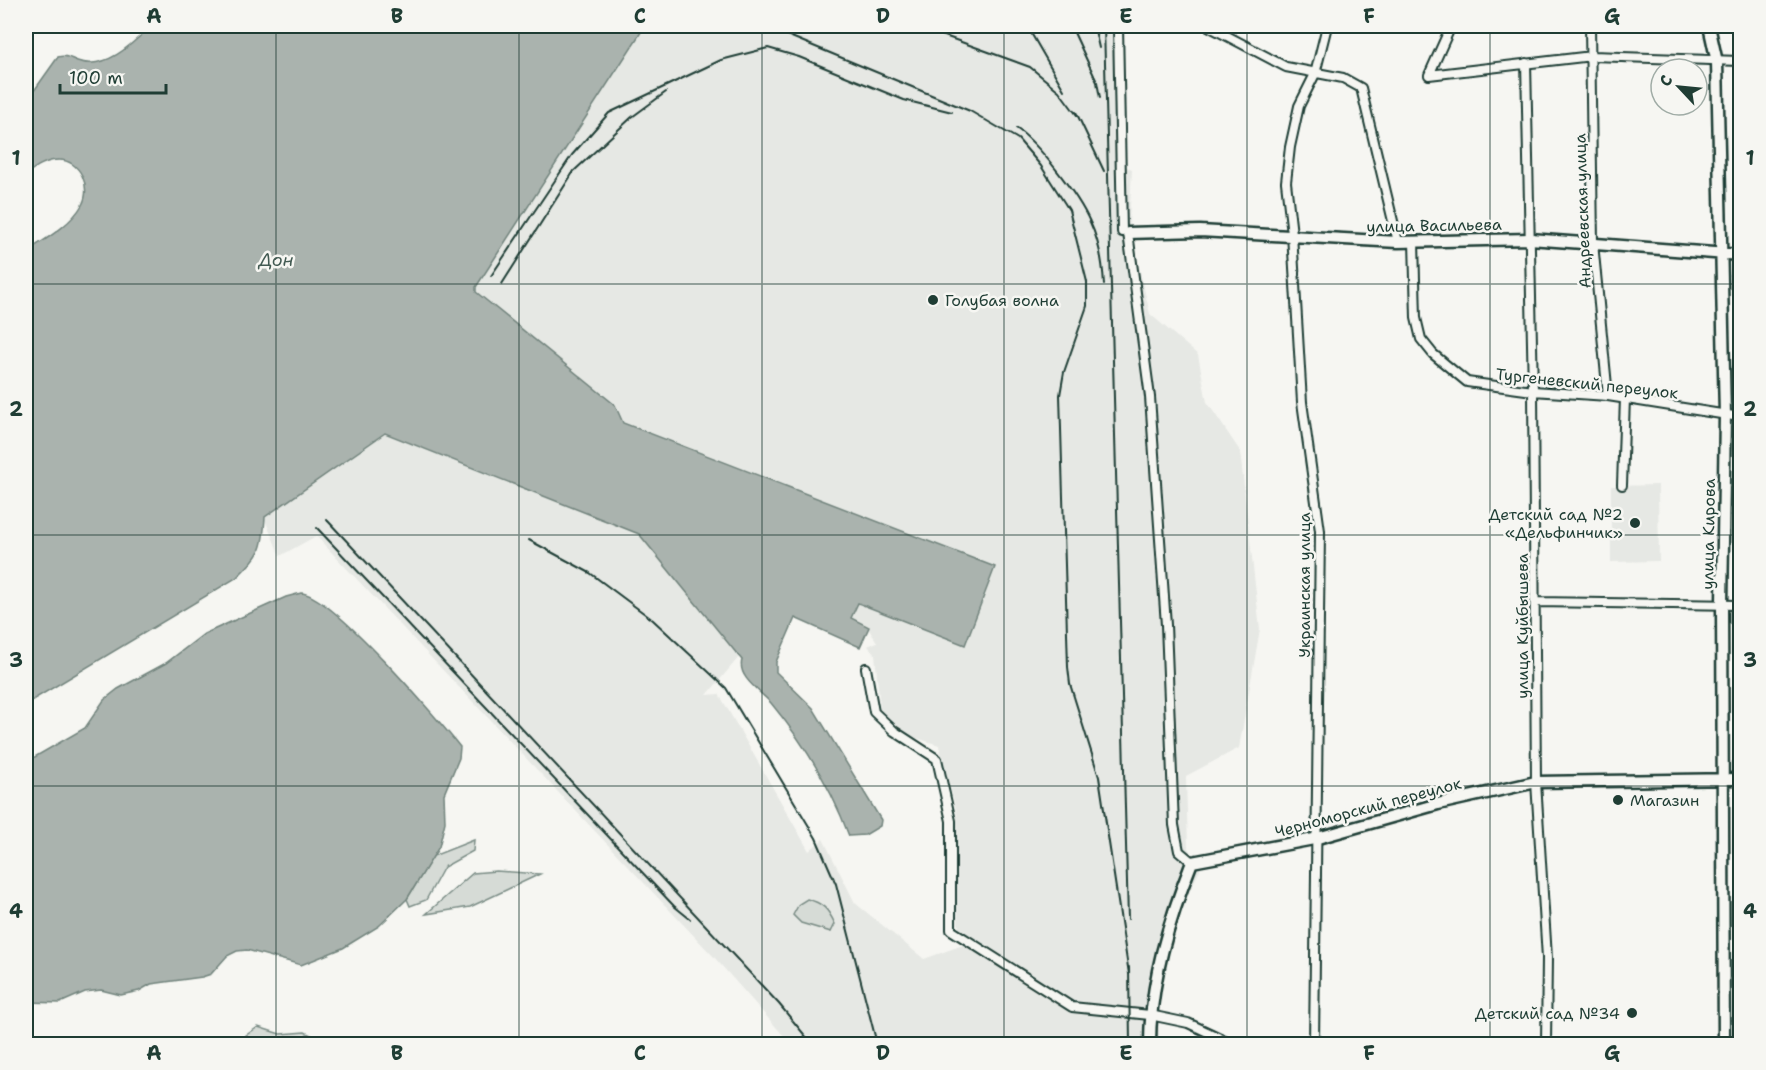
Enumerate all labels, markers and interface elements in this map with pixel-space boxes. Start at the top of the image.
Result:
text: A [146,3,162,29]
text: B [391,3,403,29]
text: C [634,3,646,29]
text: D [876,3,890,29]
text: E [1119,3,1133,29]
text: F [1363,3,1375,29]
text: G [1604,3,1620,29]
scale bar [60,57,166,95]
north arrow [1649,57,1709,117]
text: 100 m [69,66,123,90]
text: С [1654,71,1678,90]
street label: Андреевская улица [1569,133,1596,289]
text: 1 [11,145,21,171]
text: 1 [1745,145,1755,171]
street label: улица Васильева [1366,214,1502,237]
water label: Дон [258,248,294,272]
place label: Голубая волна [945,290,1059,311]
marker: Голубая волна [926,293,940,307]
street label: Тургеневский переулок [1495,363,1680,404]
text: 2 [9,396,23,422]
text: 2 [1743,396,1757,422]
street label: улица Кирова [1697,478,1720,590]
place label: Детский сад №2 «Дельфинчик» [1488,504,1623,543]
street label: Украинская улица [1294,512,1315,658]
marker: Детский сад №2 «Дельфинчик» [1628,516,1642,530]
street label: улица Куйбышева [1512,553,1533,699]
text: 3 [9,647,23,673]
text: 3 [1743,647,1757,673]
street label: Черноморский переулок [1273,772,1464,842]
place label: Магазин [1630,790,1699,811]
marker: Магазин [1611,793,1625,807]
text: 4 [9,898,23,924]
text: 4 [1743,898,1757,924]
place label: Детский сад №34 [1475,1003,1620,1024]
marker: Детский сад №34 [1625,1006,1639,1020]
text: A [146,1040,162,1066]
text: B [391,1040,403,1066]
text: C [634,1040,646,1066]
text: D [876,1040,890,1066]
text: E [1119,1040,1133,1066]
text: F [1363,1040,1375,1066]
text: G [1604,1040,1620,1066]

